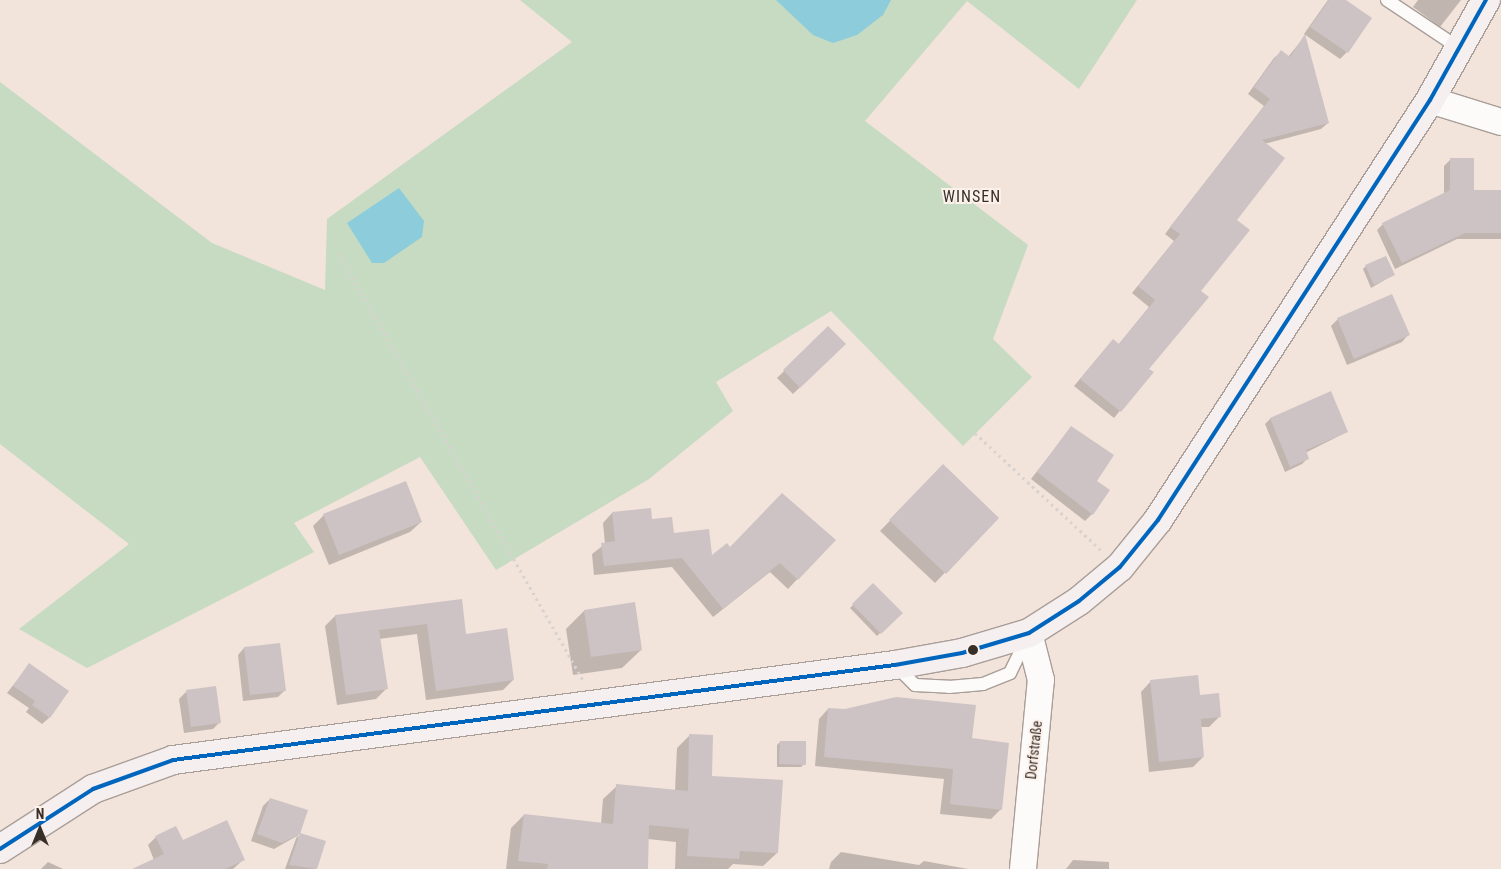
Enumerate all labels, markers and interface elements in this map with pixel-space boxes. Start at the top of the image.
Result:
district label: WINSEN [942,187,1002,207]
unlabelled marker [968,645,978,655]
street label: Dorfstraße [1023,720,1045,780]
north arrow [15,804,65,854]
text: N [36,806,44,822]

